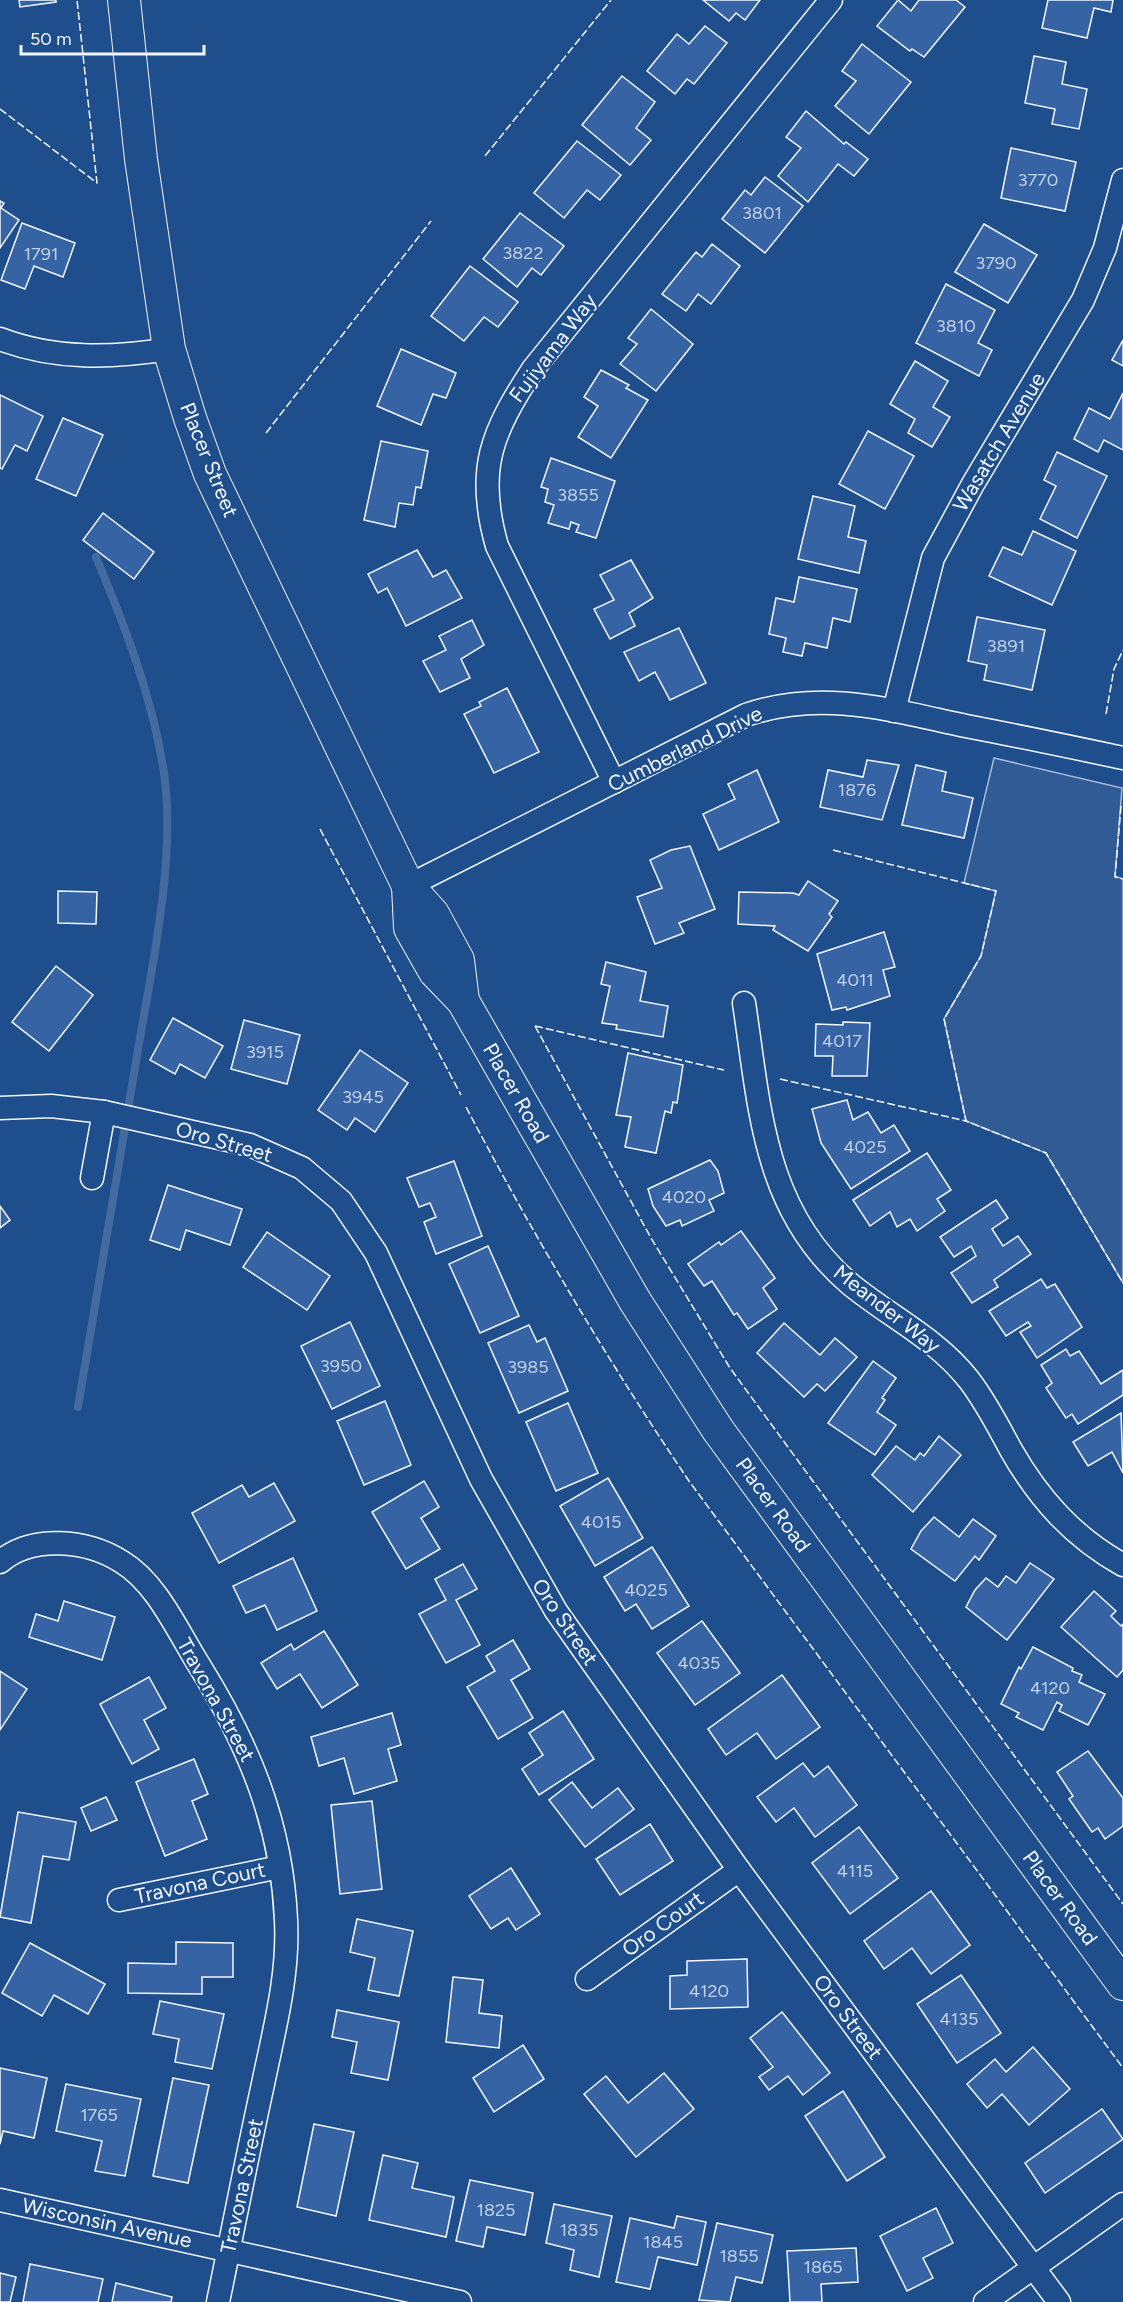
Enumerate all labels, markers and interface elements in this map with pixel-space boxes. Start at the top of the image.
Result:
scale bar [21,18,204,56]
text: 50 m [30,28,72,50]
house number: 3770 [1018,169,1058,191]
house number: 3801 [742,202,782,224]
house number: 3822 [503,242,543,264]
house number: 1791 [24,243,58,265]
house number: 3790 [975,252,1017,274]
street label: Fujiyama Way [504,288,602,407]
house number: 3810 [936,315,976,337]
street label: Wasatch Avenue [947,368,1050,516]
street label: Placer Street [175,399,244,521]
house number: 3855 [557,484,599,506]
house number: 3891 [987,635,1025,657]
street label: Cumberland Drive [603,700,766,797]
house number: 1876 [838,779,876,801]
house number: 4011 [836,969,874,991]
house number: 4017 [822,1030,862,1052]
street label: Placer Road [478,1038,555,1147]
house number: 3915 [246,1041,284,1063]
house number: 3945 [342,1086,384,1108]
street label: Oro Street [173,1116,275,1167]
house number: 4025 [843,1136,887,1158]
house number: 4020 [662,1186,706,1208]
street label: Meander Way [829,1259,946,1358]
house number: 3950 [320,1355,362,1377]
house number: 3985 [507,1356,549,1378]
street label: Placer Road [731,1452,816,1557]
house number: 4015 [581,1511,621,1533]
street label: Oro Street [527,1573,604,1670]
house number: 4025 [624,1579,668,1601]
street label: Travona Street [172,1634,261,1766]
house number: 4035 [678,1652,720,1674]
house number: 4120 [1030,1677,1070,1699]
street label: Placer Road [1018,1845,1103,1950]
street label: Travona Court [132,1856,268,1909]
house number: 4115 [837,1860,873,1882]
street label: Oro Court [617,1886,708,1962]
street label: Oro Street [808,1969,888,2064]
house number: 4120 [689,1980,729,2002]
house number: 4135 [940,2008,978,2030]
house number: 1765 [80,2104,118,2126]
street label: Travona Street [215,2116,268,2256]
street label: Wisconsin Avenue [20,2192,194,2253]
house number: 1825 [477,2199,515,2221]
house number: 1835 [560,2219,598,2241]
house number: 1845 [643,2231,683,2253]
house number: 1855 [719,2245,759,2267]
house number: 1865 [803,2256,843,2278]

